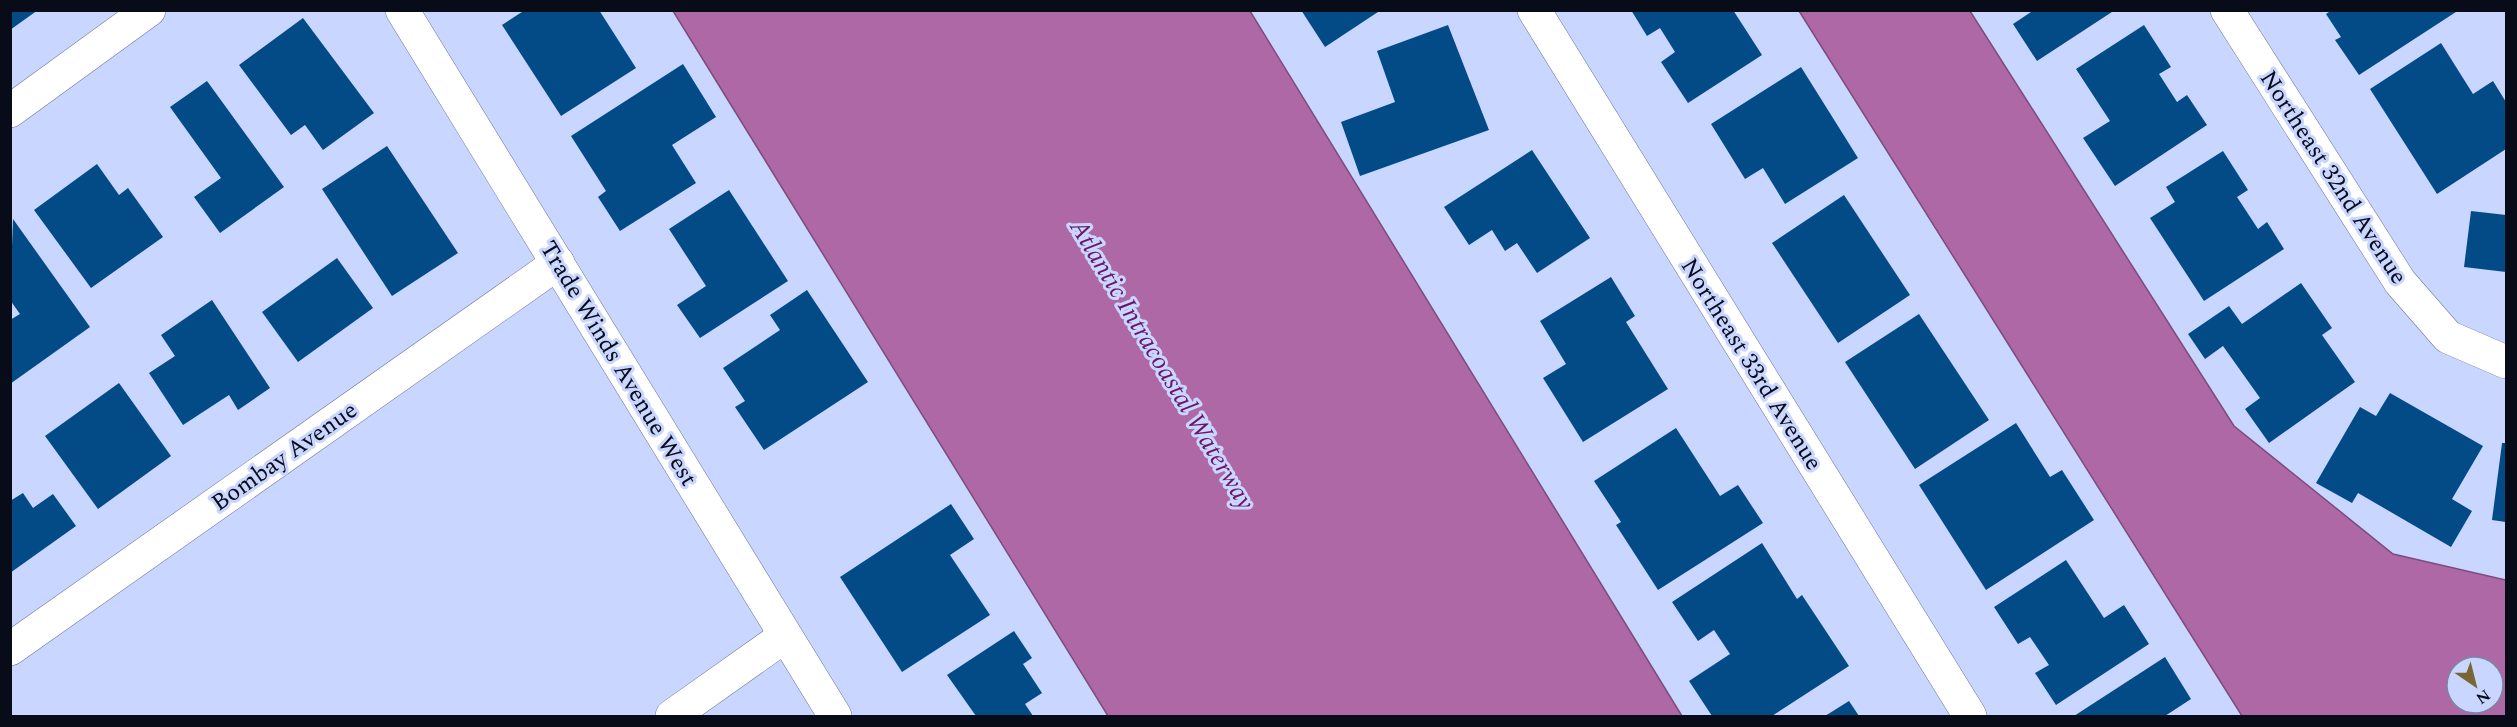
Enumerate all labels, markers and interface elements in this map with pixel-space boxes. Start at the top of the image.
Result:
street label: Northeast 32nd Avenue [2250,63,2416,292]
water label: Atlantic Intracoastal Waterway [1059,211,1265,518]
street label: Trade Winds Avenue West [530,234,706,493]
street label: Northeast 33rd Avenue [1671,251,1831,478]
street label: Bombay Avenue [204,393,365,521]
north arrow [2445,655,2505,715]
text: N [2471,683,2495,710]

